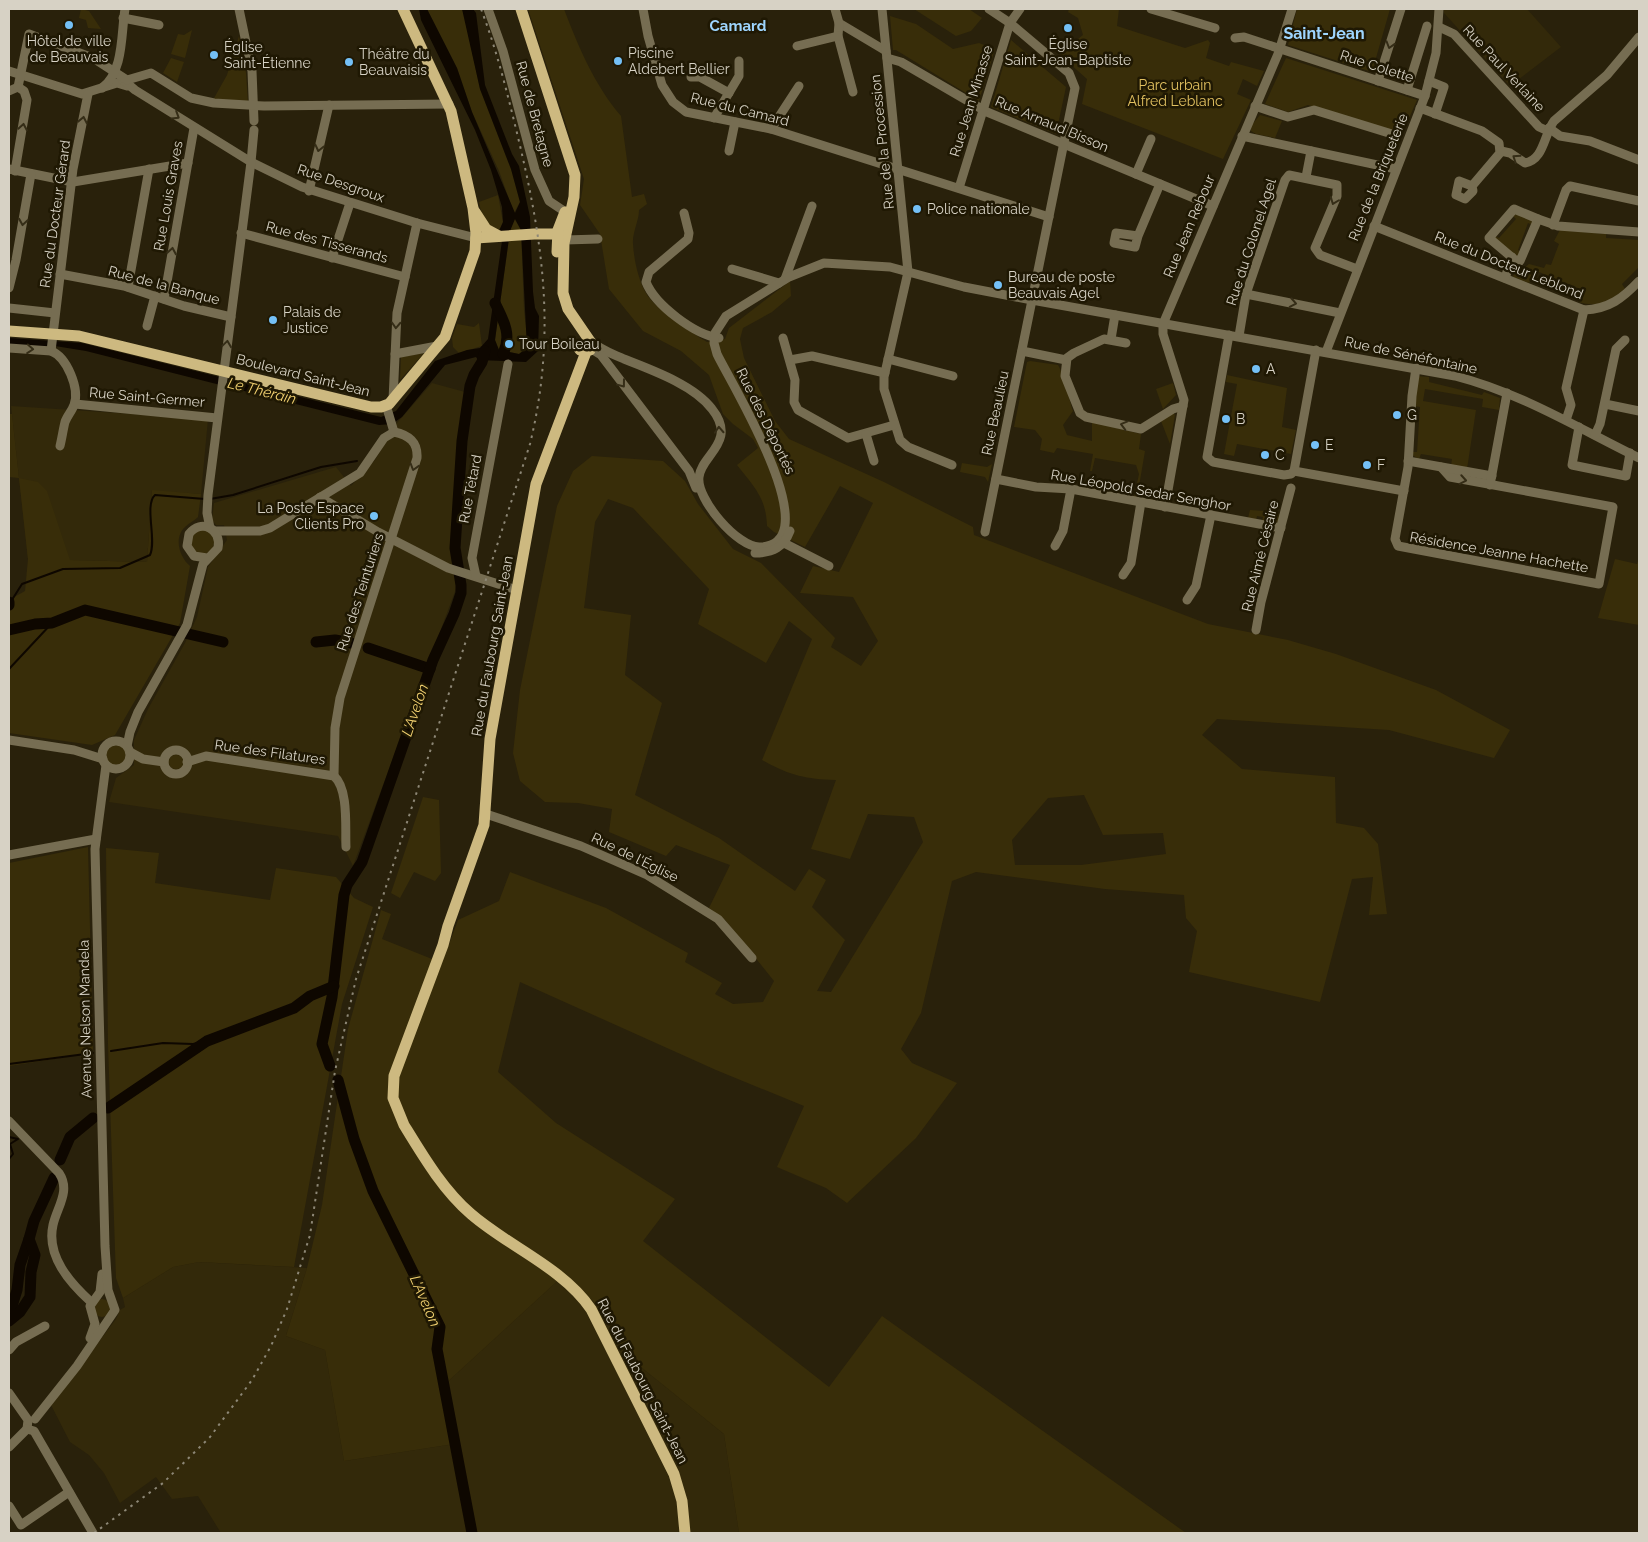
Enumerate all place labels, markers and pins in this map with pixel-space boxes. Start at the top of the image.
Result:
marker: Hôtel de ville de Beauvais [63,19,75,31]
marker: Église Saint-Jean-Baptiste [1062,22,1074,34]
place label: Hôtel de ville de Beauvais [27,33,111,65]
place label: Église Saint-Jean-Baptiste [1005,35,1131,68]
place label: Église Saint-Étienne [224,38,311,71]
place label: Piscine Aldebert Bellier [628,45,730,77]
place label: Théâtre du Beauvaisis [359,46,430,78]
marker: Église Saint-Étienne [208,49,220,61]
marker: Piscine Aldebert Bellier [612,55,624,67]
marker: Théâtre du Beauvaisis [343,56,355,68]
place label: Police nationale [927,201,1030,217]
marker: Police nationale [911,203,923,215]
place label: Bureau de poste Beauvais Agel [1008,269,1115,301]
marker: Bureau de poste Beauvais Agel [992,279,1004,291]
place label: Palais de Justice [283,304,341,336]
marker: Palais de Justice [267,314,279,326]
place label: Tour Boileau [519,336,599,352]
marker: Tour Boileau [503,338,515,350]
place label: A [1266,361,1276,377]
marker: A [1250,363,1262,375]
place label: G [1407,407,1417,423]
marker: G [1391,409,1403,421]
place label: B [1236,411,1245,427]
marker: B [1220,413,1232,425]
place label: E [1325,437,1334,453]
marker: E [1309,439,1321,451]
place label: C [1275,447,1285,463]
marker: C [1259,449,1271,461]
place label: F [1377,457,1385,473]
marker: F [1361,459,1373,471]
place label: La Poste Espace Clients Pro [257,500,364,532]
marker: La Poste Espace Clients Pro [368,510,380,522]

